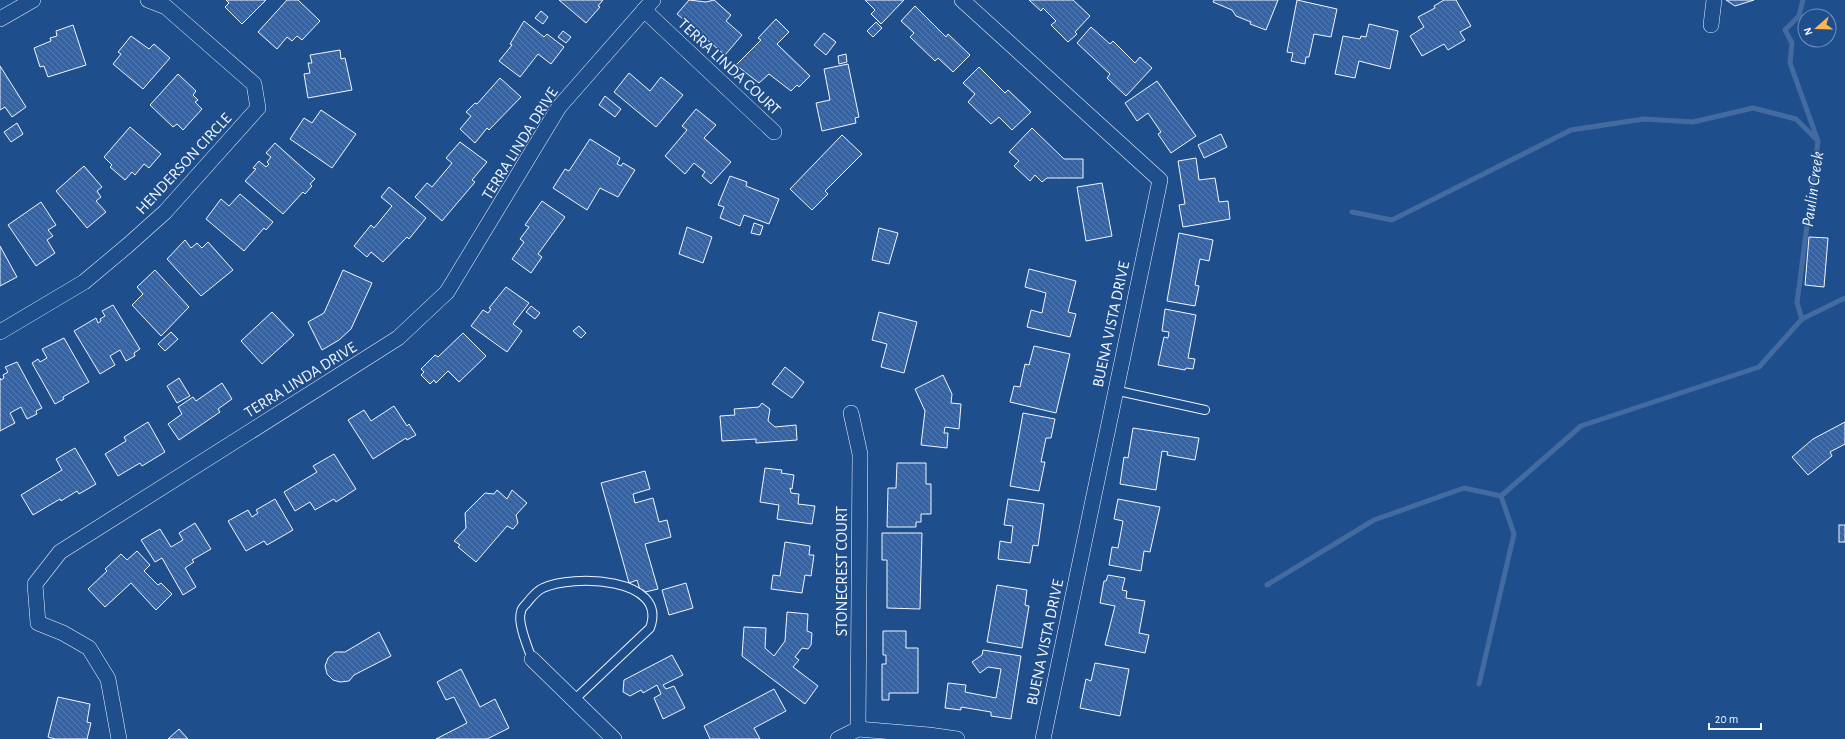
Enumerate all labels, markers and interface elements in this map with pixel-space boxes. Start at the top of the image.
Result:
north arrow [1797,8,1837,48]
street label: TERRA LINDA COURT [675,15,784,118]
text: N [1802,26,1815,37]
street label: TERRA LINDA DRIVE [479,84,561,202]
street label: HENDERSON CIRCLE [133,110,235,217]
water label: Paulin Creek [1799,150,1826,228]
street label: BUENA VISTA DRIVE [1090,259,1132,389]
street label: TERRA LINDA DRIVE [242,339,360,421]
street label: STONECREST COURT [834,506,850,636]
street label: BUENA VISTA DRIVE [1024,577,1066,707]
scale bar [1709,705,1761,731]
text: 20 m [1715,713,1738,725]

